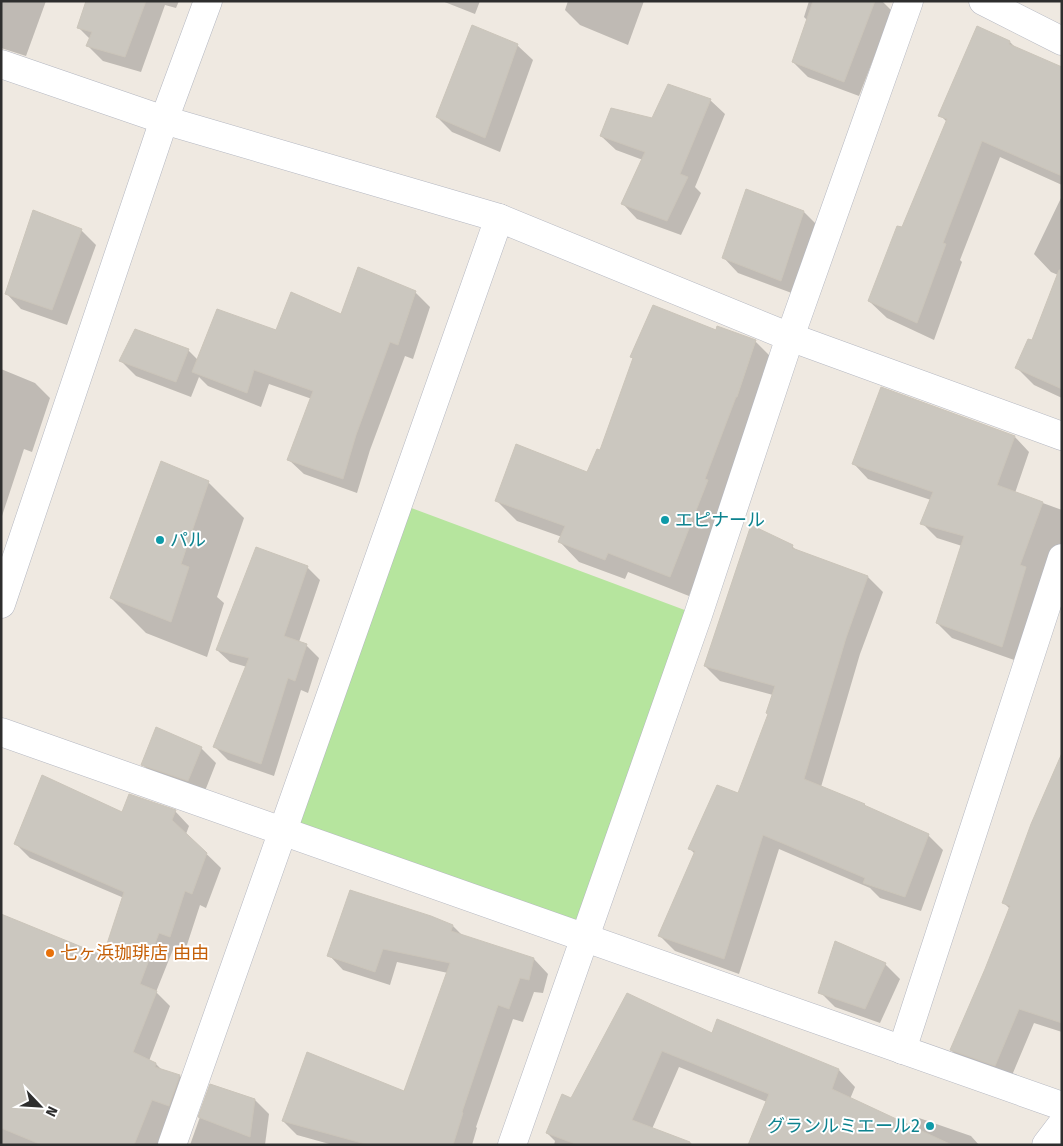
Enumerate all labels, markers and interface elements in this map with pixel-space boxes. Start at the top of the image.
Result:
place label: エピナール [675,509,765,531]
marker: エピナール [659,514,671,526]
place label: パル [170,529,206,551]
marker: パル [154,534,166,546]
place label: 七ヶ浜珈琲店 由由 [60,942,209,964]
marker: 七ヶ浜珈琲店 由由 [44,947,56,959]
north arrow [15,1081,65,1131]
text: N [42,1103,61,1119]
place label: グランルミエール2 [767,1115,920,1137]
marker: グランルミエール2 [924,1120,936,1132]

